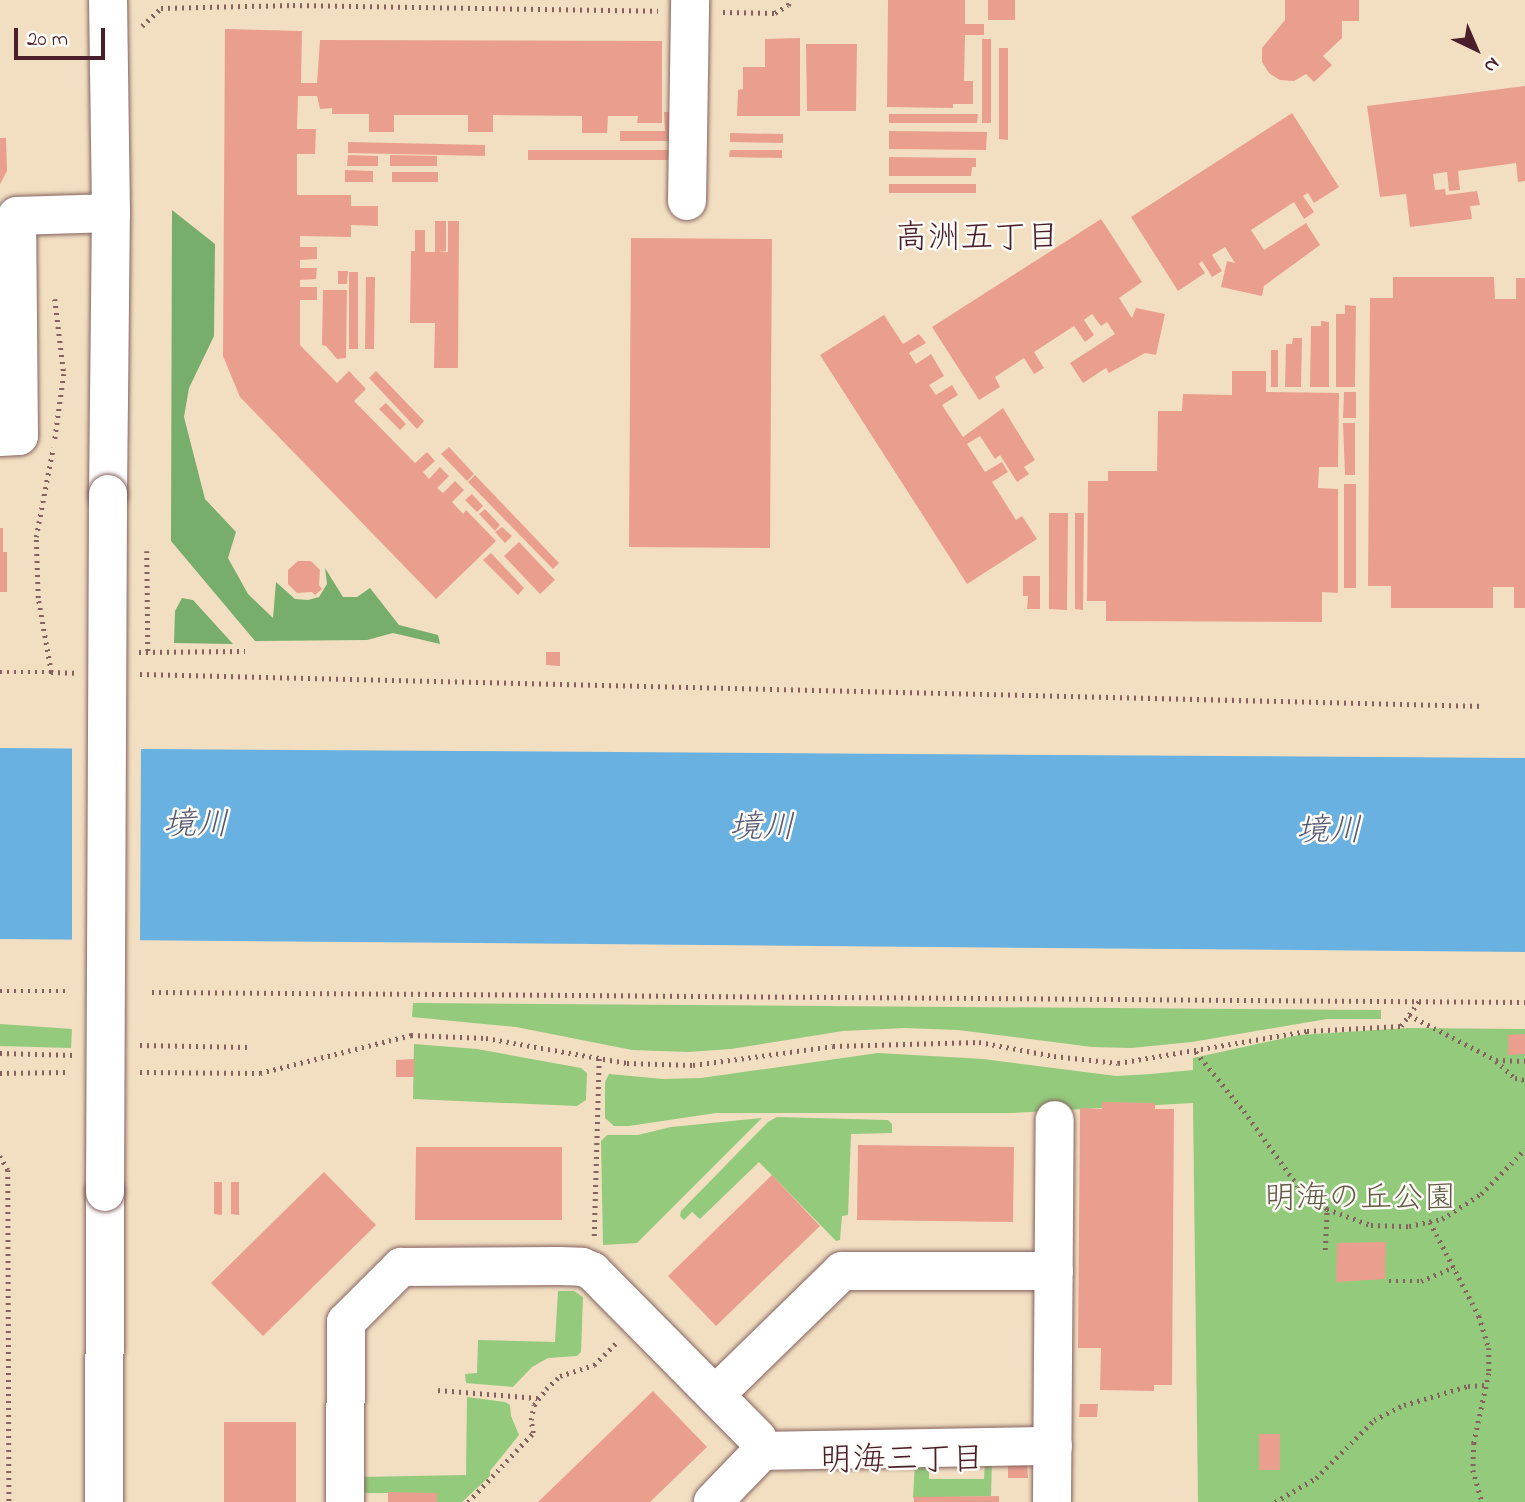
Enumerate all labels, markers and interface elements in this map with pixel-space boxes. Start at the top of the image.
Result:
scale bar [18,14,108,58]
north arrow [1441,14,1511,84]
text: 20 m [27,25,68,55]
text: N [1477,50,1505,79]
district label: 高洲五丁目 [895,220,1059,260]
water label: 境川 [163,807,229,847]
water label: 境川 [729,810,795,850]
water label: 境川 [1296,813,1362,853]
park label: 明海の丘公園 [1264,1181,1456,1219]
district label: 明海三丁目 [820,1442,984,1482]

